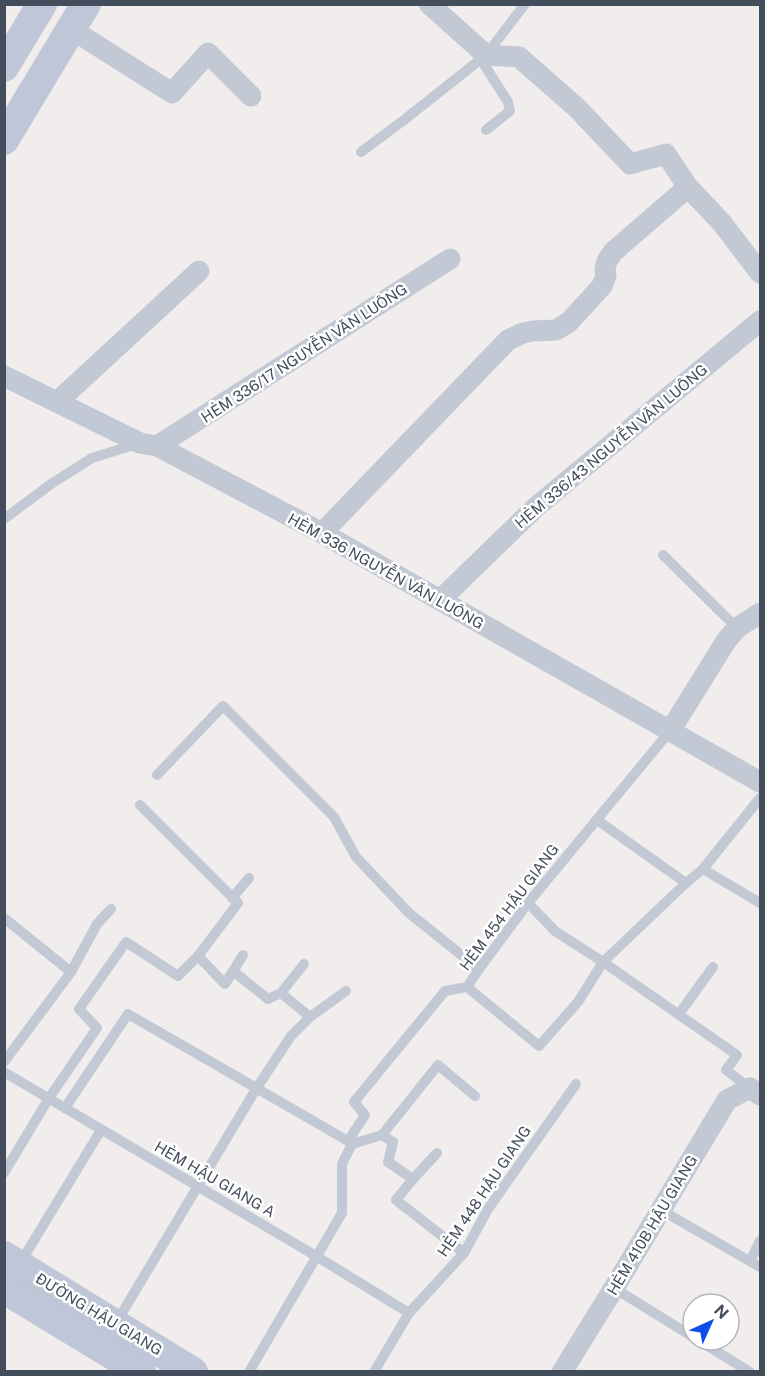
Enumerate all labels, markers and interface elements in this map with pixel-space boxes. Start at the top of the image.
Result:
street label: HẺM 336/17 NGUYỄN VĂN LUÔNG [197,278,410,426]
street label: HẺM 336/43 NGUYỄN VĂN LUÔNG [510,359,711,531]
street label: HẺM 336 NGUYỄN VĂN LUÔNG [285,508,488,632]
street label: HẺM 454 HẬU GIANG [455,840,562,974]
street label: HẺM 448 HẬU GIANG [433,1122,534,1260]
street label: HẺM HẬU GIANG A [152,1137,279,1221]
street label: HẺM 410B HẬU GIANG [603,1151,701,1298]
street label: ĐƯỜNG HẬU GIANG [33,1269,166,1358]
north arrow [681,1292,741,1352]
text: N [710,1301,732,1323]

